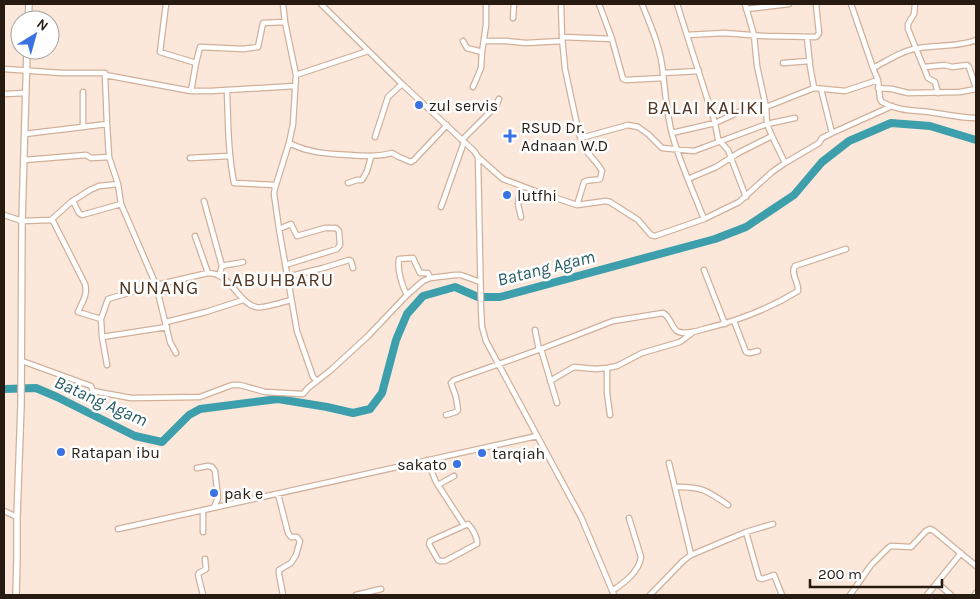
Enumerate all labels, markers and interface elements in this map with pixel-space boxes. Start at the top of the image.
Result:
north arrow [10,10,60,60]
text: N [33,15,52,35]
place label: zul servis [429,96,498,115]
district label: BALAI KALIKI [647,97,765,119]
marker: zul servis [413,99,425,111]
place label: RSUD Dr. Adnaan W.D [521,118,608,155]
marker: RSUD Dr. Adnaan W.D [503,129,517,143]
place label: lutfhi [517,186,557,205]
marker: lutfhi [501,189,513,201]
water label: Batang Agam [495,245,597,291]
district label: LABUHBARU [222,269,334,291]
district label: NUNANG [119,277,199,299]
water label: Batang Agam [51,371,151,431]
place label: Ratapan ibu [71,443,160,462]
place label: tarqiah [492,444,545,463]
marker: Ratapan ibu [55,446,67,458]
marker: tarqiah [476,447,488,459]
place label: sakato [397,455,447,474]
marker: sakato [451,458,463,470]
place label: pak e [224,484,263,503]
marker: pak e [208,487,220,499]
scale bar [810,556,942,588]
text: 200 m [818,565,862,583]

